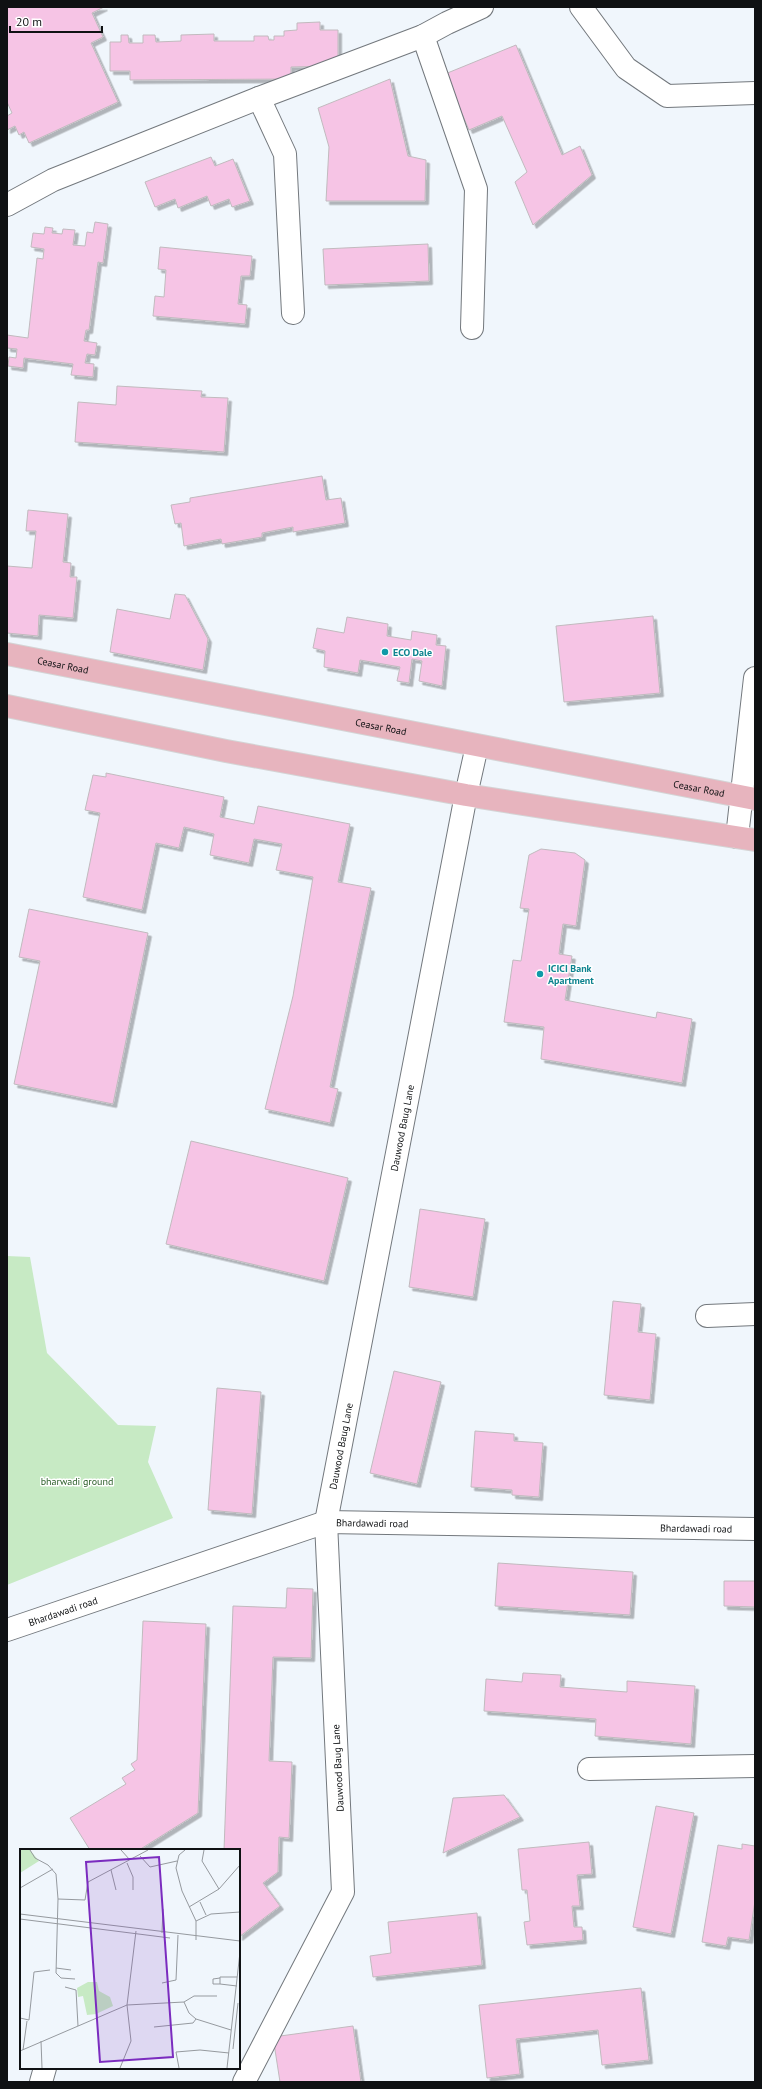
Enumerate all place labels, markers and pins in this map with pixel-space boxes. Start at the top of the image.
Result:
place label: ECO Dale [393,646,432,659]
marker: ECO Dale [380,647,390,657]
place label: ICICI Bank Apartment [548,962,594,987]
marker: ICICI Bank Apartment [535,969,545,979]

